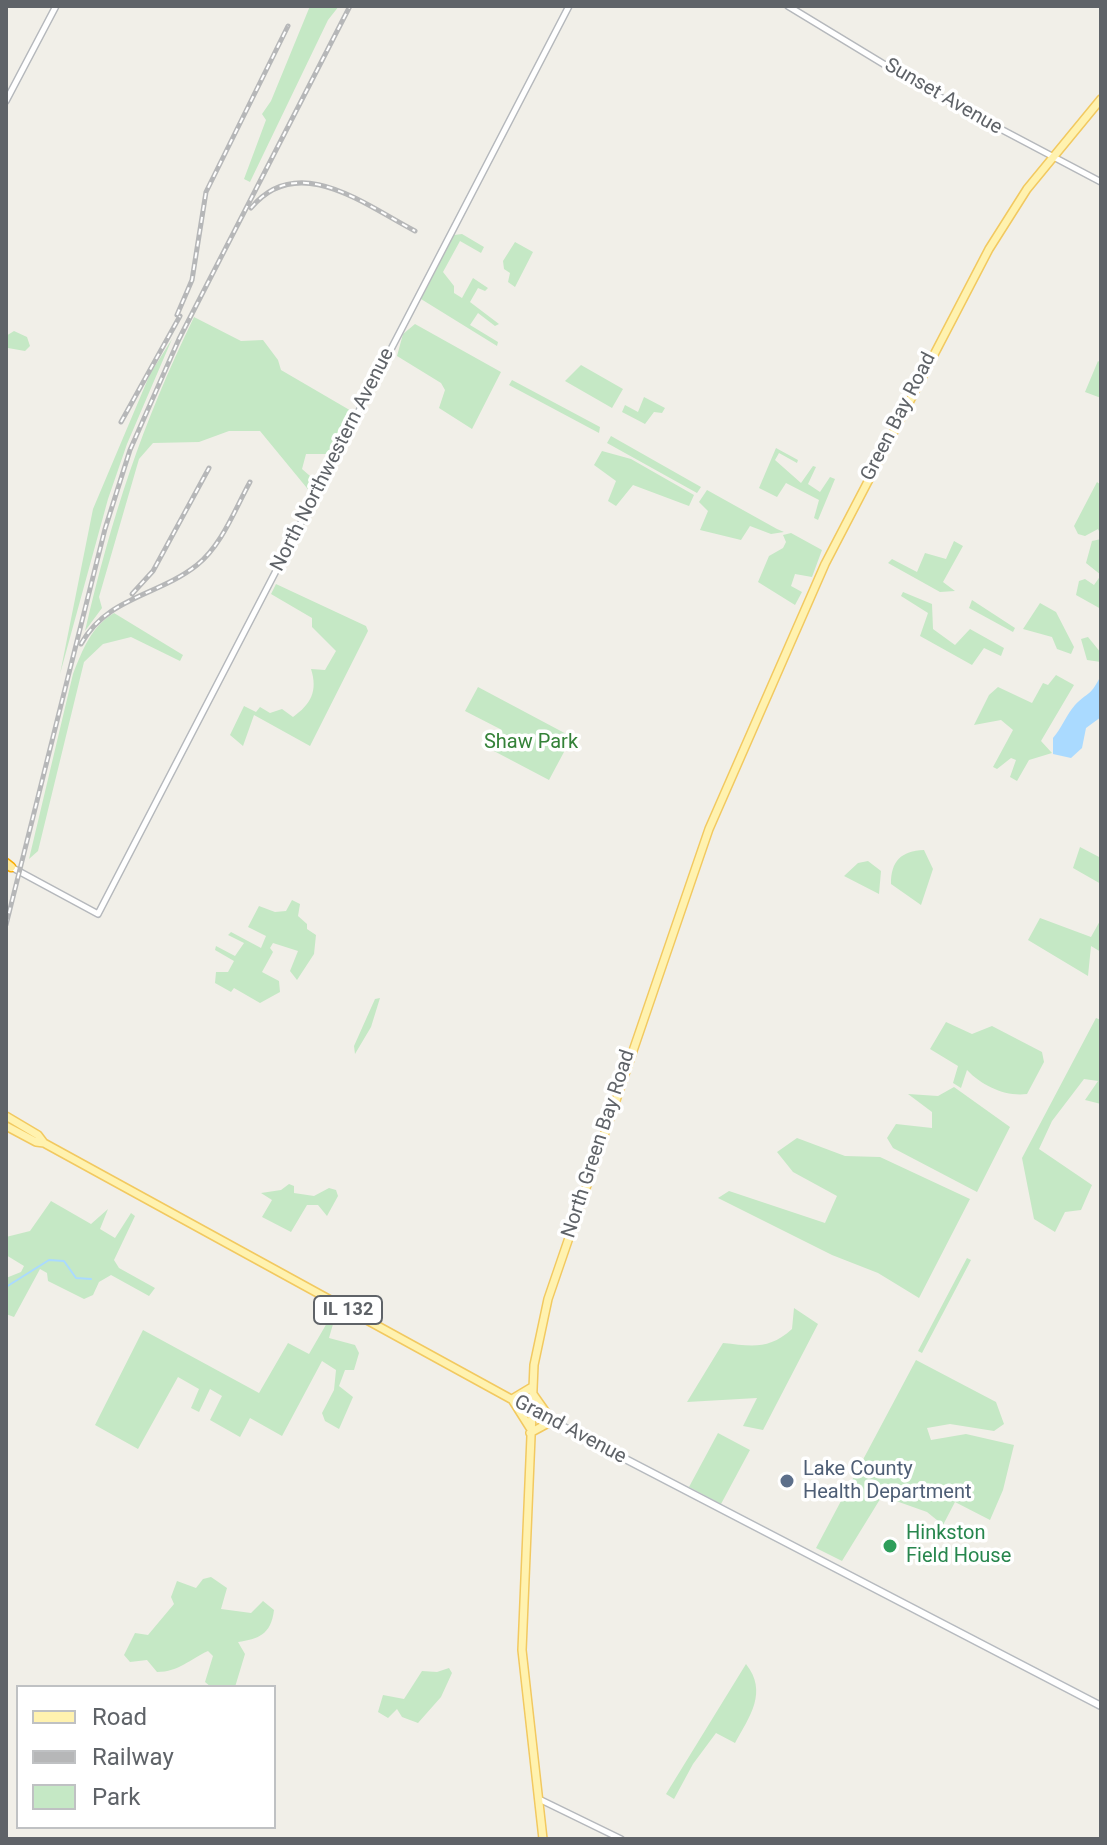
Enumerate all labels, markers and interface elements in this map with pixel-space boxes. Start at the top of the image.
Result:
street label: Sunset Avenue [880,54,1006,140]
street label: North Northwestern Avenue [266,344,400,576]
street label: Green Bay Road [856,349,942,485]
park label: Shaw Park [484,731,578,755]
street label: North Green Bay Road [557,1047,641,1241]
road number: IL 132 [314,1296,382,1324]
street label: Grand Avenue [510,1390,630,1470]
place label: Lake County Health Department [803,1458,972,1505]
marker: Lake County Health Department [778,1472,796,1490]
place label: Hinkston Field House [906,1522,1011,1569]
marker: Hinkston Field House [881,1537,899,1555]
legend [16,1685,276,1829]
text: Road [92,1703,147,1731]
text: Railway [92,1743,174,1771]
text: Park [92,1783,140,1811]

